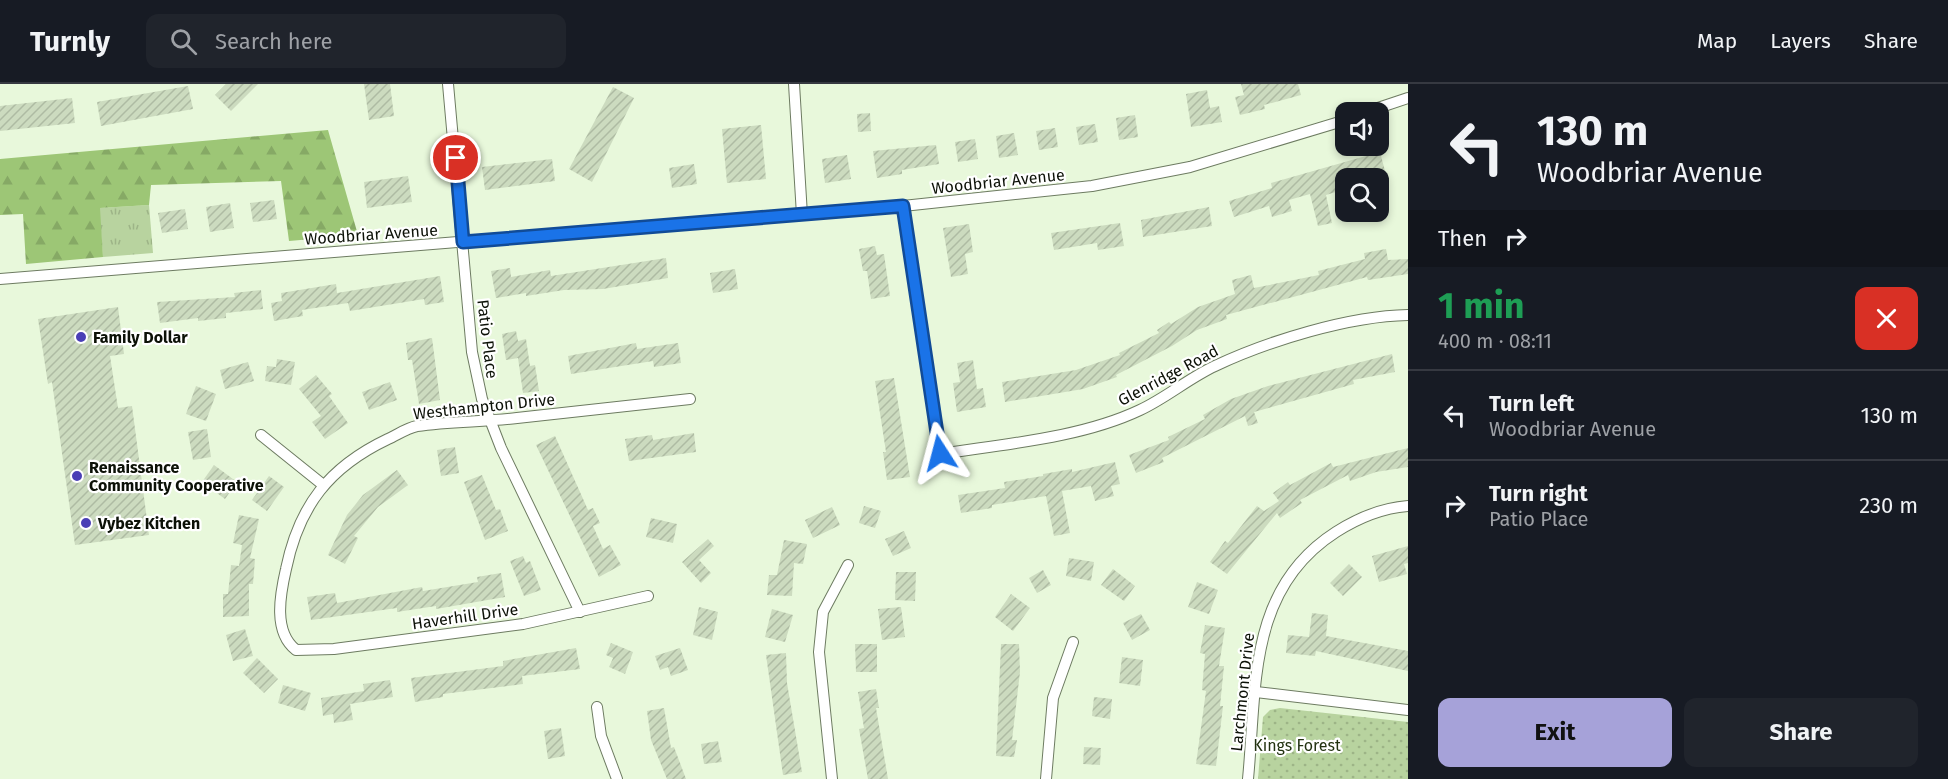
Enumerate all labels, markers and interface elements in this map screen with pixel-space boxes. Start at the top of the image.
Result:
search box [146,14,566,68]
text: Turnly [30,25,110,58]
icon: search [167,25,200,58]
text: Search here [215,28,332,55]
text: Map [1697,28,1737,54]
text: Layers [1770,28,1831,54]
text: Share [1864,28,1918,54]
map controls [1335,102,1389,222]
button: sound [1335,102,1389,156]
text: 130 m [1537,106,1648,156]
icon: left [1438,108,1516,186]
pin [430,132,481,183]
icon: arrive [439,141,472,174]
text: Woodbriar Avenue [1537,157,1763,189]
street label: Woodbriar Avenue [931,165,1066,198]
button: search [1335,168,1389,222]
street label: Woodbriar Avenue [304,220,438,249]
icon: right [1499,222,1532,255]
text: Then [1438,225,1487,252]
text: 1 min [1438,284,1525,328]
button: close [1855,287,1918,350]
street label: Patio Place [473,298,502,380]
place label: Family Dollar [93,328,188,347]
text: 400 m · 08:11 [1438,329,1552,353]
marker: Family Dollar [74,330,88,344]
street label: Glenridge Road [1115,341,1222,410]
street label: Westhampton Drive [412,390,556,423]
text: Turn left [1489,390,1574,417]
icon: left [1438,399,1471,432]
text: 130 m [1861,402,1918,429]
text: Woodbriar Avenue [1489,417,1656,441]
position arrow [908,421,972,485]
place label: Renaissance Community Cooperative [89,458,264,495]
marker: Renaissance Community Cooperative [70,469,84,483]
text: Turn right [1489,480,1588,507]
icon: right [1438,489,1471,522]
text: 230 m [1859,492,1918,519]
text: Patio Place [1489,507,1588,531]
place label: Vybez Kitchen [97,514,200,533]
marker: Vybez Kitchen [79,516,93,530]
street label: Haverhill Drive [411,600,519,633]
street label: Larchmont Drive [1227,632,1258,752]
button: Exit [1438,698,1672,767]
button: Share [1684,698,1918,767]
park label: Kings Forest [1253,736,1341,755]

